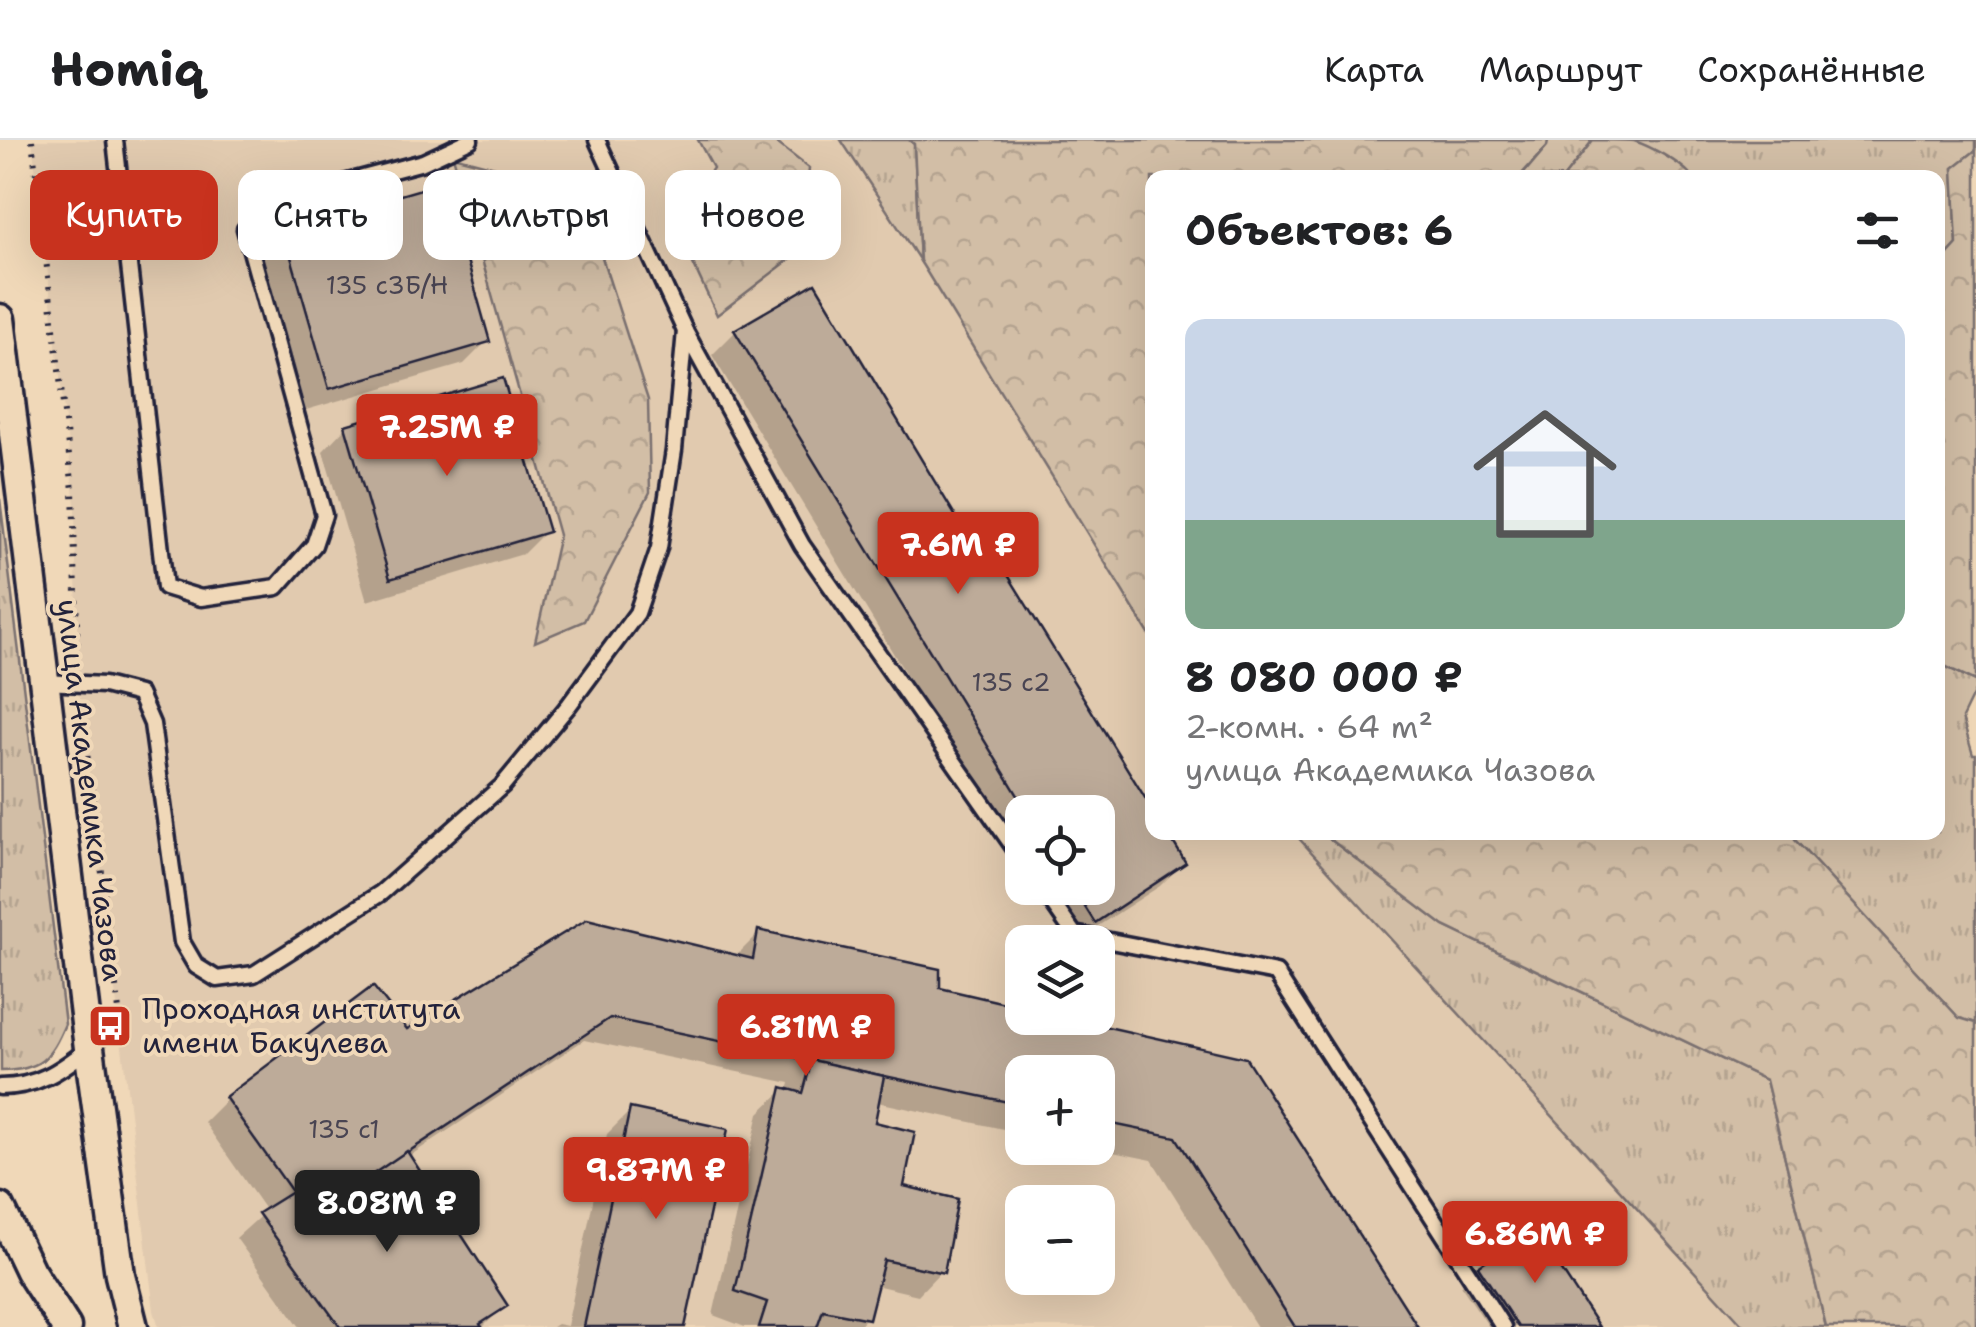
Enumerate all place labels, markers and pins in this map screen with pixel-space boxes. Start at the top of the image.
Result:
pin: 7.25M ₽ [355,394,539,479]
pin: 7.6M ₽ [877,512,1039,597]
place label: Проходная института имени Бакулева [142,988,461,1063]
pin: 6.81M ₽ [714,994,898,1079]
bus stop icon: Проходная института имени Бакулева [87,1003,133,1049]
pin: 9.87M ₽ [564,1137,748,1222]
pin: 8.08M ₽ [295,1170,479,1255]
pin: 6.86M ₽ [1443,1201,1627,1286]

